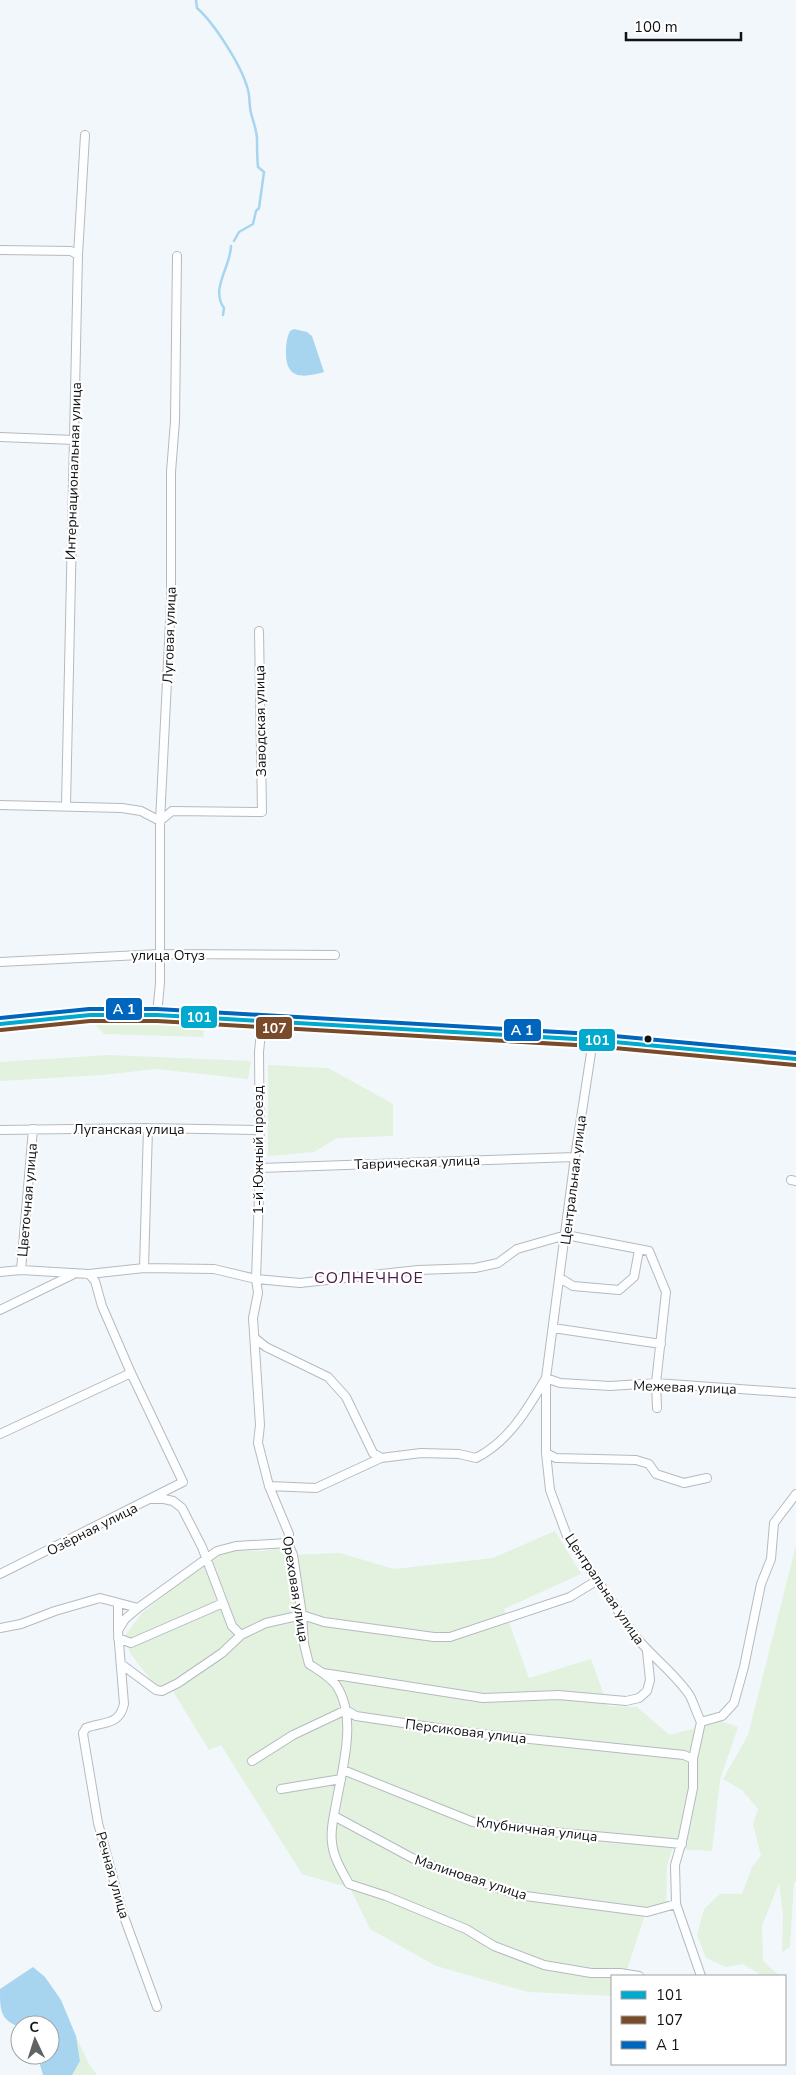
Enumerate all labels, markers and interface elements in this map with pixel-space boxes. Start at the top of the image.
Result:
scale bar [626,10,741,42]
text: 100 m [634,17,678,37]
street label: Интернациональная улица [61,382,86,560]
street label: Луговая улица [158,586,181,684]
street label: Заводская улица [250,665,271,777]
street label: улица Отуз [131,946,205,965]
line badge: A 1 [105,997,143,1021]
text: A 1 [113,1000,135,1019]
line badge: 101 [180,1005,218,1029]
text: 101 [186,1008,212,1027]
line badge: 107 [255,1016,293,1040]
line badge: A 1 [503,1018,542,1042]
text: 107 [261,1019,287,1038]
text: A 1 [511,1021,533,1040]
line badge: 101 [578,1028,616,1052]
text: 101 [584,1031,610,1050]
unlabelled marker [643,1034,653,1044]
street label: 1-й Южный проезд [249,1086,268,1214]
street label: Центральная улица [556,1114,591,1246]
street label: Луганская улица [73,1120,185,1139]
street label: Цветочная улица [13,1142,42,1258]
street label: Таврическая улица [354,1151,480,1174]
district label: СОЛНЕЧНОЕ [314,1267,424,1289]
street label: Межевая улица [633,1376,737,1399]
street label: Озёрная улица [44,1498,141,1561]
street label: Центральная улица [560,1530,649,1649]
street label: Ореховая улица [278,1535,313,1643]
street label: Персиковая улица [404,1715,528,1748]
street label: Клубничная улица [475,1813,599,1846]
street label: Речная улица [91,1829,134,1921]
street label: Малиновая улица [412,1850,530,1905]
legend [611,1975,786,2065]
text: 101 [656,1985,683,2005]
text: 107 [656,2010,683,2030]
north arrow [10,2015,60,2065]
text: С [29,2018,40,2037]
text: A 1 [656,2035,680,2055]

